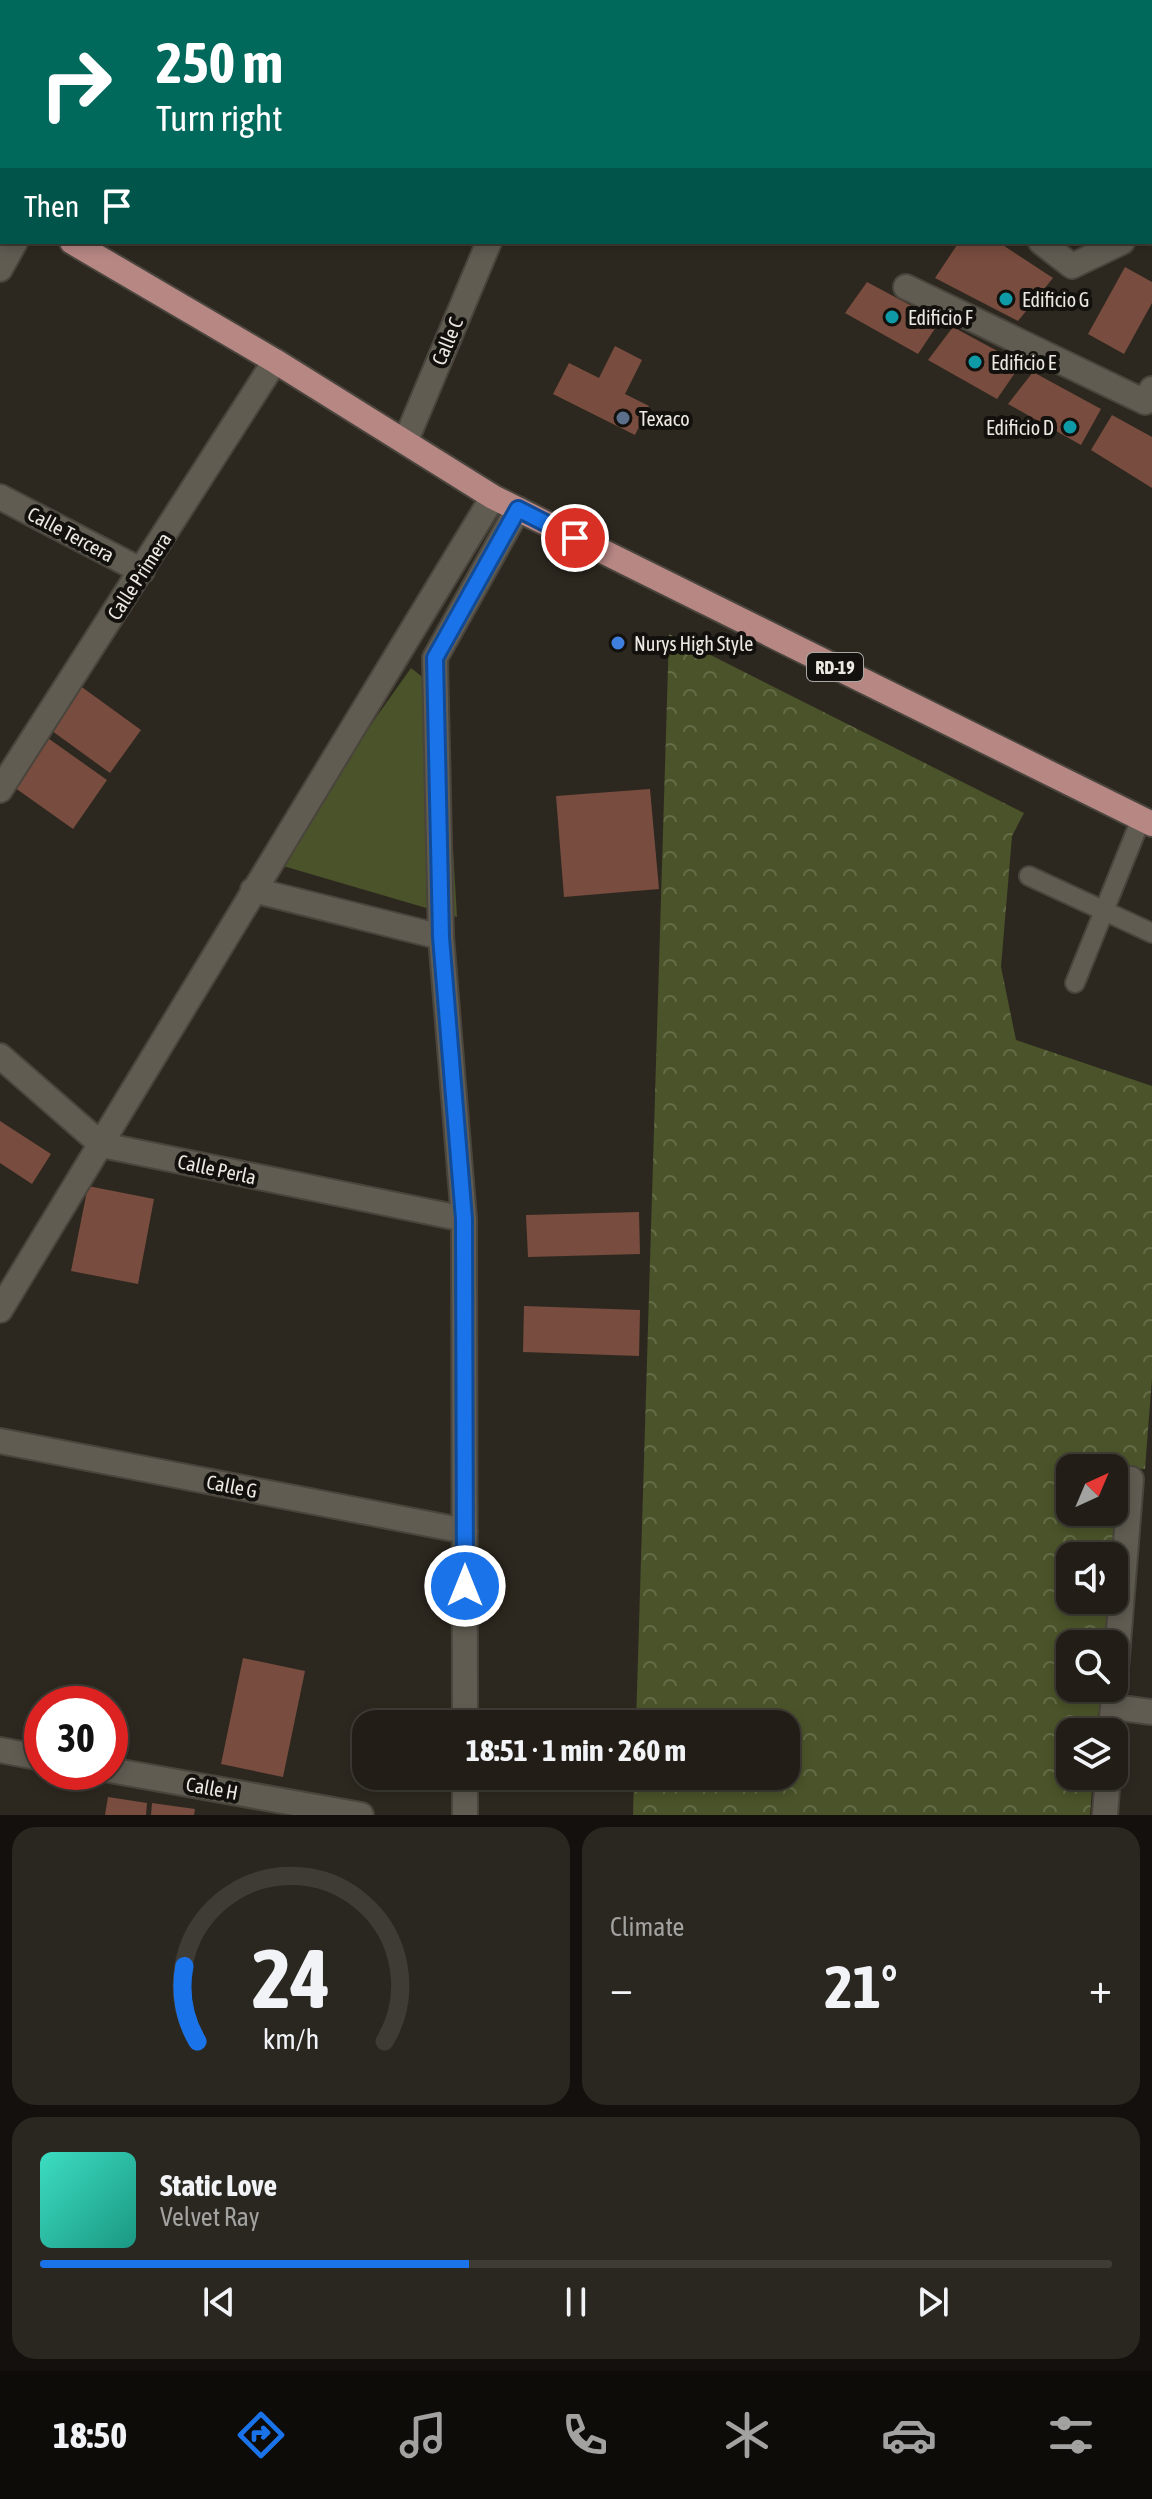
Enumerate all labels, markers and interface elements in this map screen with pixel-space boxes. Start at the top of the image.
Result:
text: 250 m [156,31,283,95]
icon: right [24,32,128,136]
text: Turn right [156,97,283,139]
icon: arrive [95,184,139,228]
text: Then [24,189,79,223]
place label: Edificio G [1022,288,1089,311]
marker: Edificio G [997,290,1015,308]
place label: Edificio F [908,306,973,329]
marker: Edificio F [883,308,901,326]
street label: Calle C [427,314,467,368]
place label: Edificio E [991,351,1057,374]
marker: Edificio E [966,353,984,371]
place label: Texaco [639,407,690,430]
marker: Texaco [614,409,632,427]
place label: Edificio D [986,416,1054,439]
marker: Edificio D [1061,418,1079,436]
street label: Calle Tercera [24,502,118,566]
pin [541,504,609,572]
icon: arrive [553,516,597,560]
street label: Calle Primera [102,528,176,624]
place label: Nurys High Style [634,632,753,655]
marker: Nurys High Style [609,634,627,652]
road number: RD-19 [807,653,863,681]
street label: Calle Perla [176,1149,258,1189]
north arrow [1056,1454,1128,1526]
map controls [1056,1454,1128,1790]
street label: Calle G [205,1470,259,1502]
button: sound [1056,1542,1128,1614]
position arrow [423,1544,507,1628]
button: search [1056,1630,1128,1702]
speed limit sign: 30 [24,1686,128,1790]
button: layers [1056,1718,1128,1790]
text: 18:51 · 1 min · 260 m [466,1733,686,1767]
street label: Calle H [184,1772,240,1804]
text: Climate [610,1912,684,1942]
text: 24 [252,1930,330,2026]
text: 21° [825,1952,897,2021]
text: − [610,1962,633,2012]
text: + [1089,1962,1112,2012]
text: km/h [263,2022,319,2055]
text: Static Love [160,2168,277,2202]
text: Velvet Ray [160,2202,260,2232]
icon: previous [197,2280,241,2324]
icon: pause [554,2280,598,2324]
icon: next [911,2280,955,2324]
icon: directions [233,2407,289,2463]
icon: music [395,2407,451,2463]
icon: phone [557,2407,613,2463]
icon: climate [719,2407,775,2463]
icon: car [881,2407,937,2463]
icon: filters [1043,2407,1099,2463]
text: 18:50 [53,2414,127,2456]

